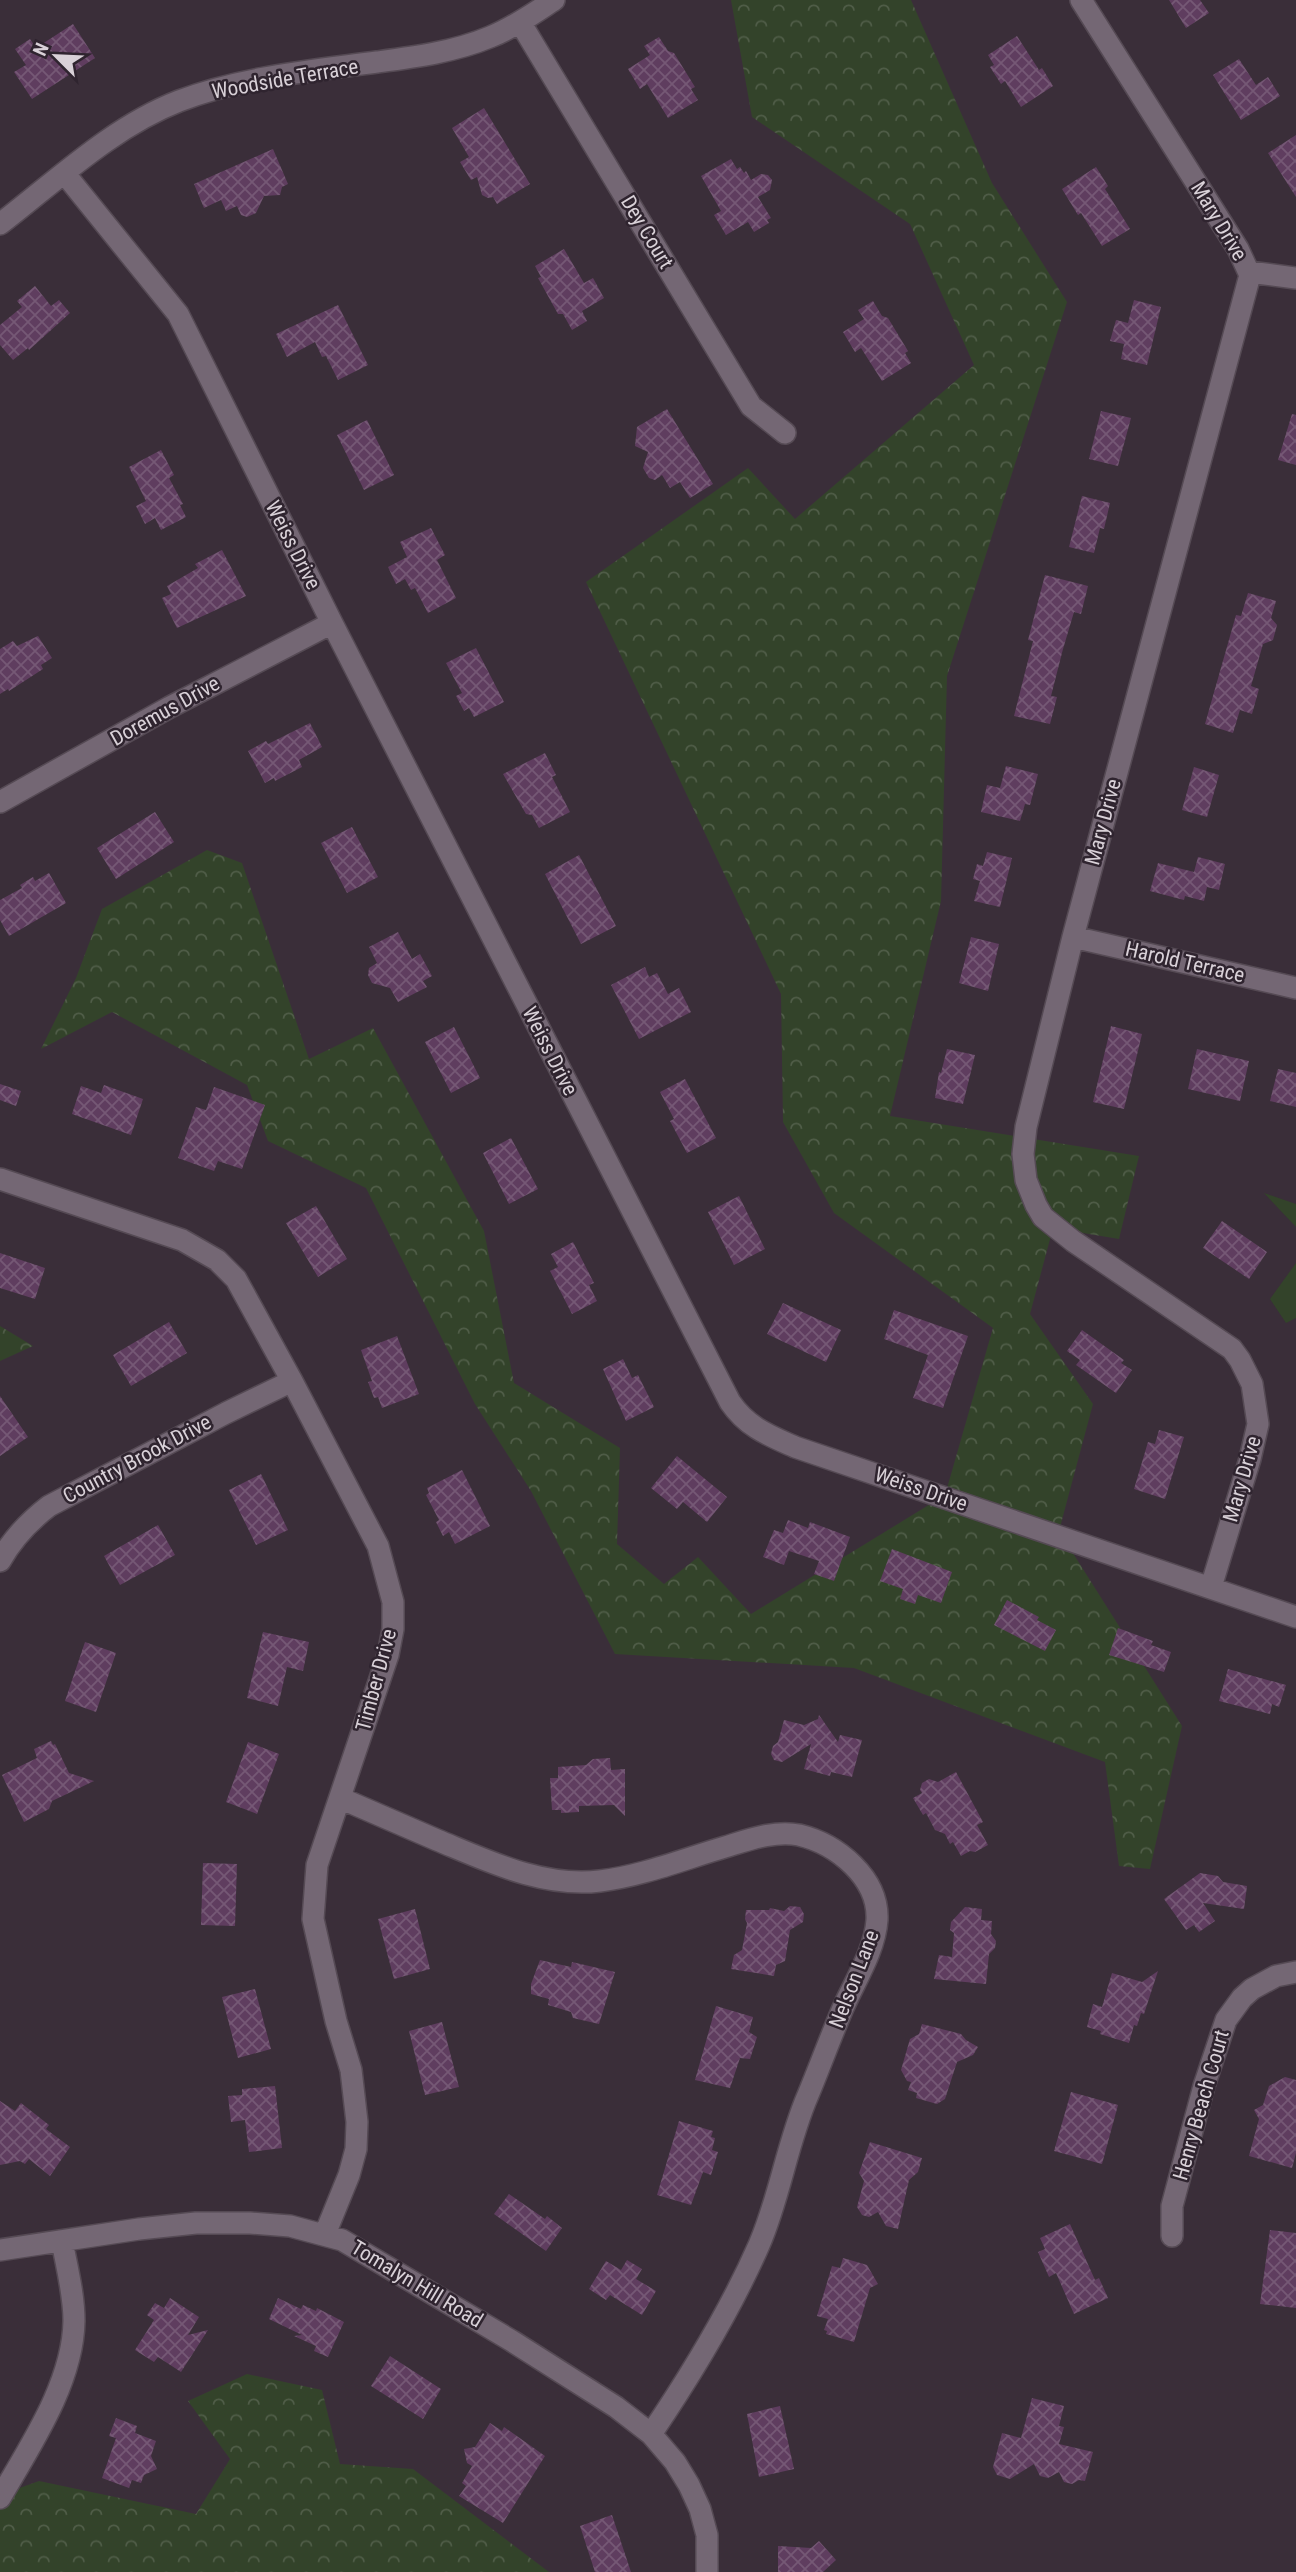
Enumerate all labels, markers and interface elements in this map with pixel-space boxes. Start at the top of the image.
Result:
north arrow [21,21,91,91]
text: N [28,39,54,59]
street label: Woodside Terrace [210,54,360,104]
street label: Mary Drive [1186,177,1252,265]
street label: Dey Court [616,191,678,273]
street label: Weiss Drive [260,497,326,593]
street label: Doremus Drive [106,671,224,751]
street label: Mary Drive [1080,776,1126,868]
street label: Harold Terrace [1123,937,1247,987]
street label: Weiss Drive [517,1003,583,1099]
street label: Country Brook Drive [59,1410,215,1508]
street label: Mary Drive [1218,1433,1266,1525]
street label: Weiss Drive [872,1462,971,1516]
street label: Timber Drive [351,1626,401,1734]
street label: Nelson Lane [824,1927,884,2031]
street label: Henry Beach Court [1168,2027,1234,2183]
street label: Tomalyn Hill Road [347,2235,487,2333]

